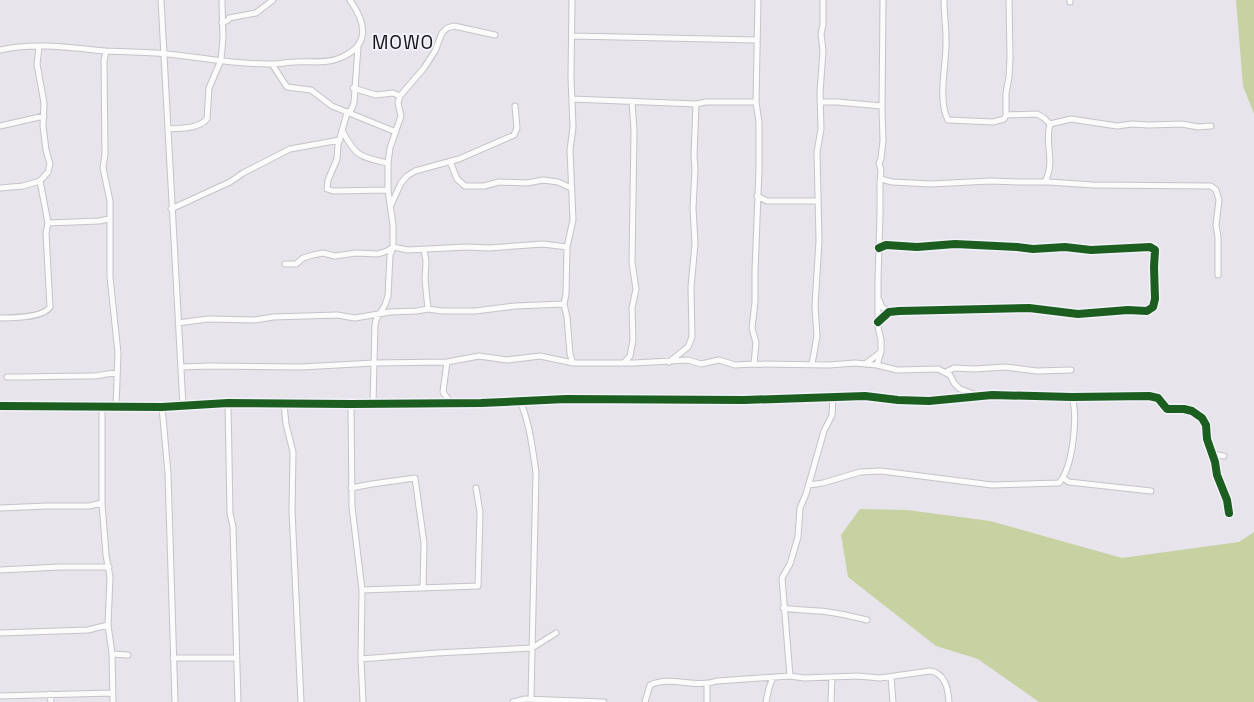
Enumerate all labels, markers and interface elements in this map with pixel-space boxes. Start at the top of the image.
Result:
district label: MOWO [372,30,434,55]

